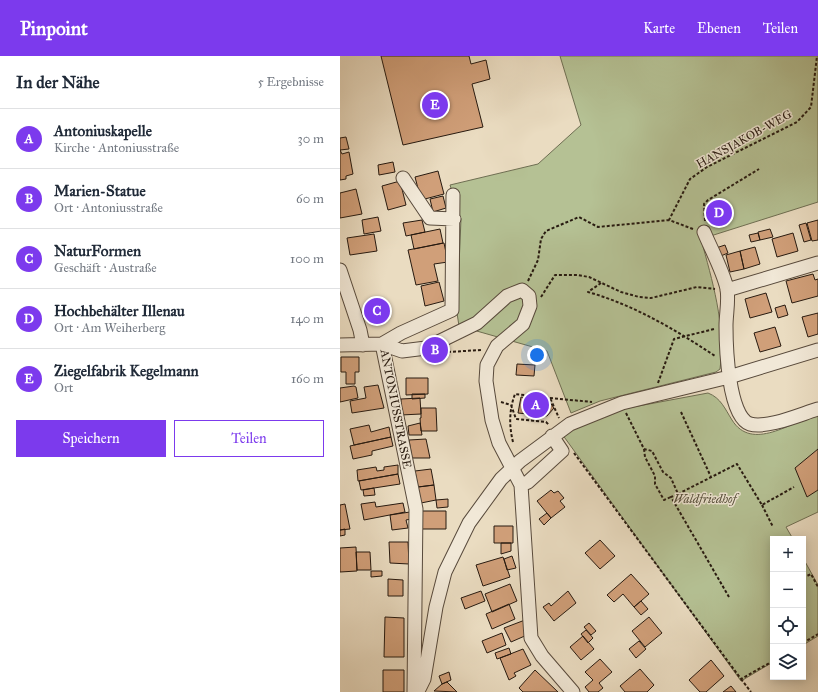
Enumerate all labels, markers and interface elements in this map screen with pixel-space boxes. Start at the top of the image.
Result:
text: Pinpoint [20,17,88,40]
text: Karte [643,20,675,37]
text: Ebenen [697,20,741,37]
text: Teilen [763,20,798,37]
text: In der Nähe [16,72,100,93]
text: 5 Ergebnisse [258,74,324,90]
pin: E [422,90,448,120]
street label: HANSJAKOB-WEG [694,107,795,172]
text: Antoniuskapelle [54,122,152,140]
text: A [25,131,33,147]
text: 30 m [298,131,324,147]
text: Kirche · Antoniusstraße [54,140,179,156]
text: Marien-Statue [54,182,146,200]
text: B [25,191,33,207]
text: 60 m [296,191,324,207]
pin: D [706,198,732,228]
text: Ort · Antoniusstraße [54,200,163,216]
text: NaturFormen [54,242,141,260]
text: C [25,251,33,267]
text: 100 m [290,251,324,267]
text: Geschäft · Austraße [54,260,157,276]
pin: C [364,296,390,326]
text: Hochbehälter Illenau [54,302,185,320]
text: D [24,311,34,327]
text: 140 m [290,311,324,327]
text: Ort · Am Weiherberg [54,320,165,336]
pin: B [422,335,448,365]
your location [527,345,547,365]
street label: ANTONIUSSTRASSE [377,347,415,470]
text: Ziegelfabrik Kegelmann [54,362,199,380]
text: E [24,371,34,387]
text: 160 m [291,371,324,387]
text: Ort [54,380,73,396]
pin: A [523,390,549,420]
button: Speichern [16,420,166,457]
button: Teilen [174,420,324,457]
park label: Waldfriedhof [674,492,740,506]
map controls [770,536,806,680]
button: + [770,536,806,572]
button: − [770,572,806,608]
button: locate [770,608,806,644]
button: layers [770,644,806,680]

